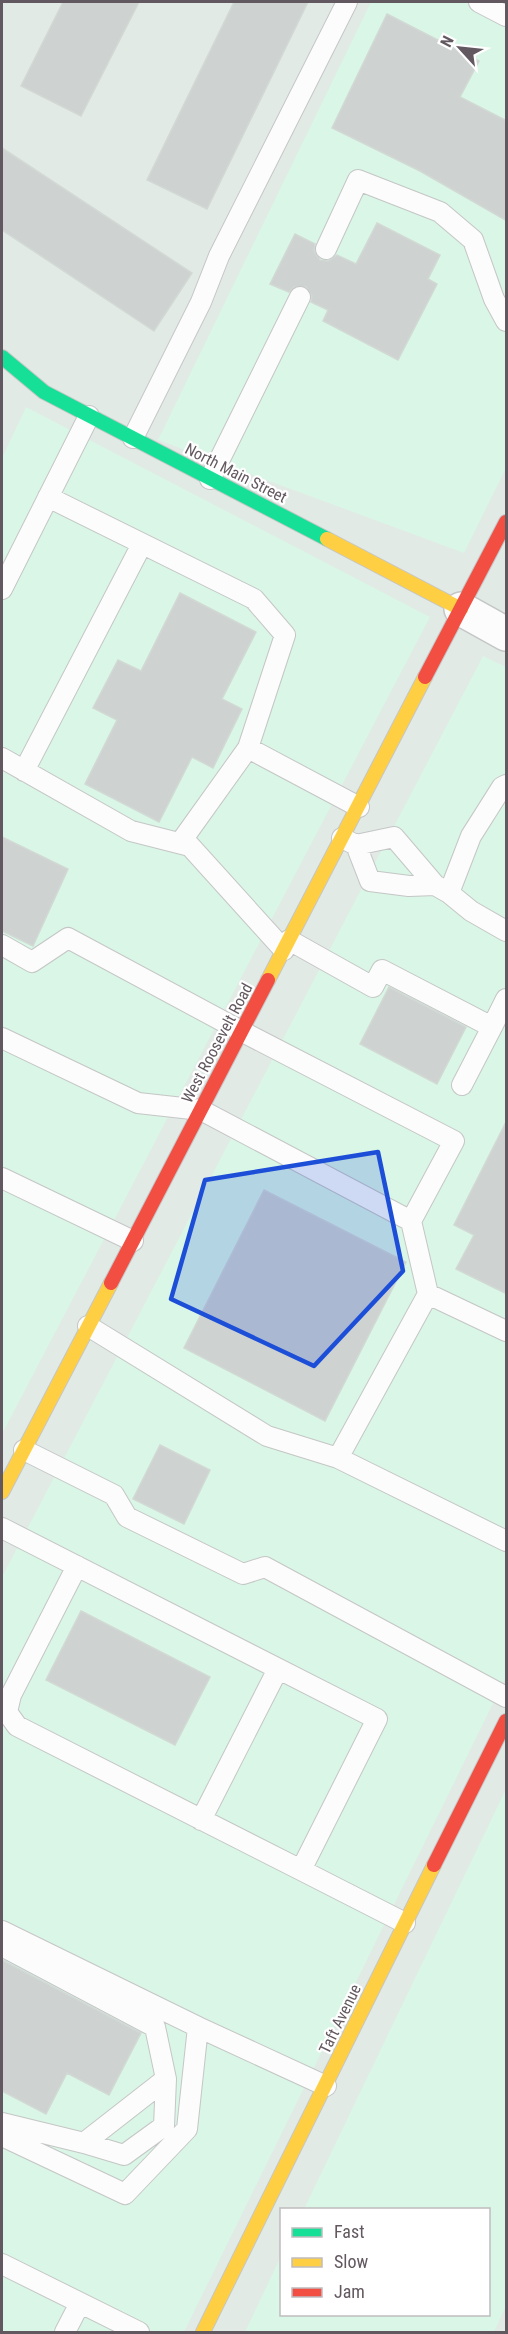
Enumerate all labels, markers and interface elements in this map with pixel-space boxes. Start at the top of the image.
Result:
north arrow [430,18,490,78]
text: N [436,33,458,50]
street label: North Main Street [182,439,290,507]
street label: West Roosevelt Road [177,980,257,1106]
street label: Taft Avenue [315,1981,365,2057]
legend [280,2208,490,2316]
text: Fast [334,2221,365,2242]
text: Slow [334,2251,369,2272]
text: Jam [334,2281,365,2302]

